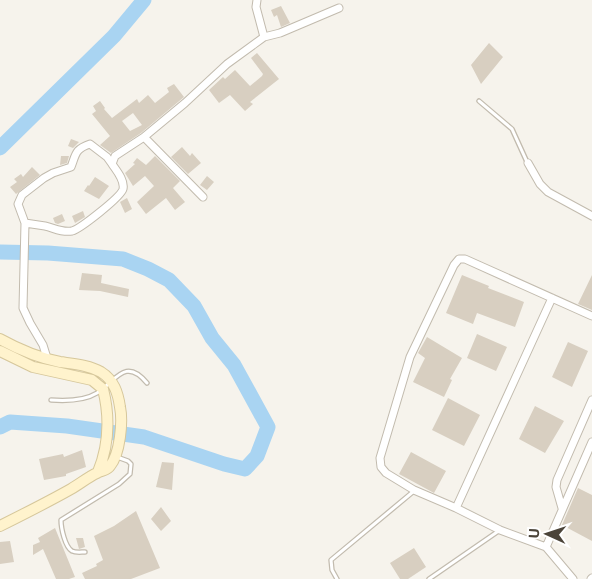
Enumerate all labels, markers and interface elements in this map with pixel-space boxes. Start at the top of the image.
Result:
north arrow [522,509,572,559]
text: U [526,528,542,539]

